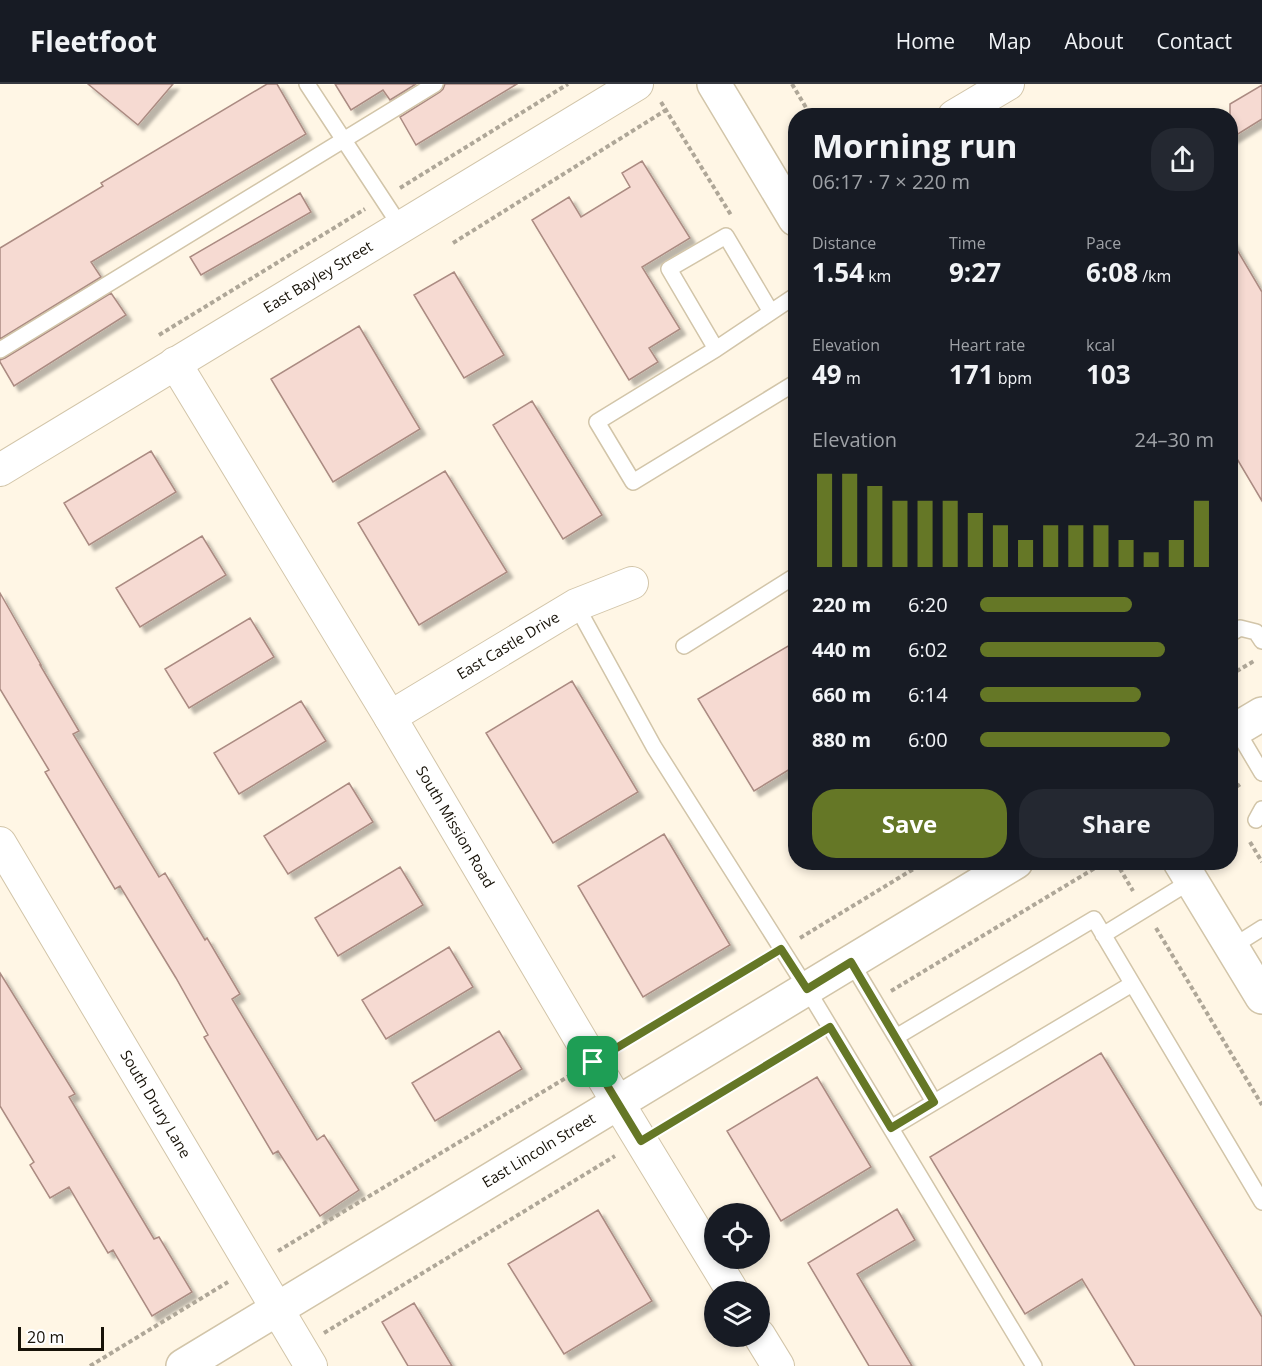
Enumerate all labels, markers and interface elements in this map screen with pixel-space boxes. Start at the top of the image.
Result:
text: Fleetfoot [30,22,157,60]
text: Home [896,27,955,55]
text: Map [988,27,1031,55]
text: About [1064,27,1124,55]
text: Contact [1157,27,1232,55]
text: Morning run [812,123,1018,168]
button: share [1151,128,1214,191]
text: 06:17 · 7 × 220 m [812,168,970,195]
text: Distance [812,232,876,254]
text: Time [949,232,986,254]
text: Pace [1086,232,1121,254]
street label: East Bayley Street [259,236,376,317]
text: 1.54 [812,254,864,290]
text: 9:27 [949,254,1001,290]
text: 6:08 [1086,254,1138,290]
text: km [864,265,891,287]
text: /km [1138,265,1171,287]
text: Elevation [812,334,880,356]
text: Heart rate [949,334,1025,356]
text: kcal [1086,334,1115,356]
text: 49 [812,356,842,392]
text: 171 [949,356,994,392]
text: 103 [1086,356,1131,392]
text: m [842,367,861,389]
text: bpm [994,367,1032,389]
text: Elevation [812,426,897,453]
text: 24–30 m [1135,426,1214,453]
text: 220 m [812,591,871,618]
text: 6:20 [908,591,948,618]
street label: East Castle Drive [453,606,563,684]
text: 440 m [812,636,871,663]
text: 6:02 [908,636,948,663]
text: 660 m [812,681,871,708]
text: 6:14 [908,681,948,708]
text: 880 m [812,726,871,753]
text: 6:00 [908,726,948,753]
street label: South Mission Road [412,762,500,891]
button: Save [812,789,1007,858]
button: Share [1019,789,1214,858]
pin [567,1036,618,1087]
icon: arrive [576,1045,609,1078]
street label: South Drury Lane [116,1046,196,1162]
street label: East Lincoln Street [478,1108,599,1192]
map controls [704,1203,770,1347]
button: locate [704,1203,770,1269]
button: layers [704,1281,770,1347]
scale bar [18,1324,104,1352]
text: 20 m [27,1326,64,1348]

